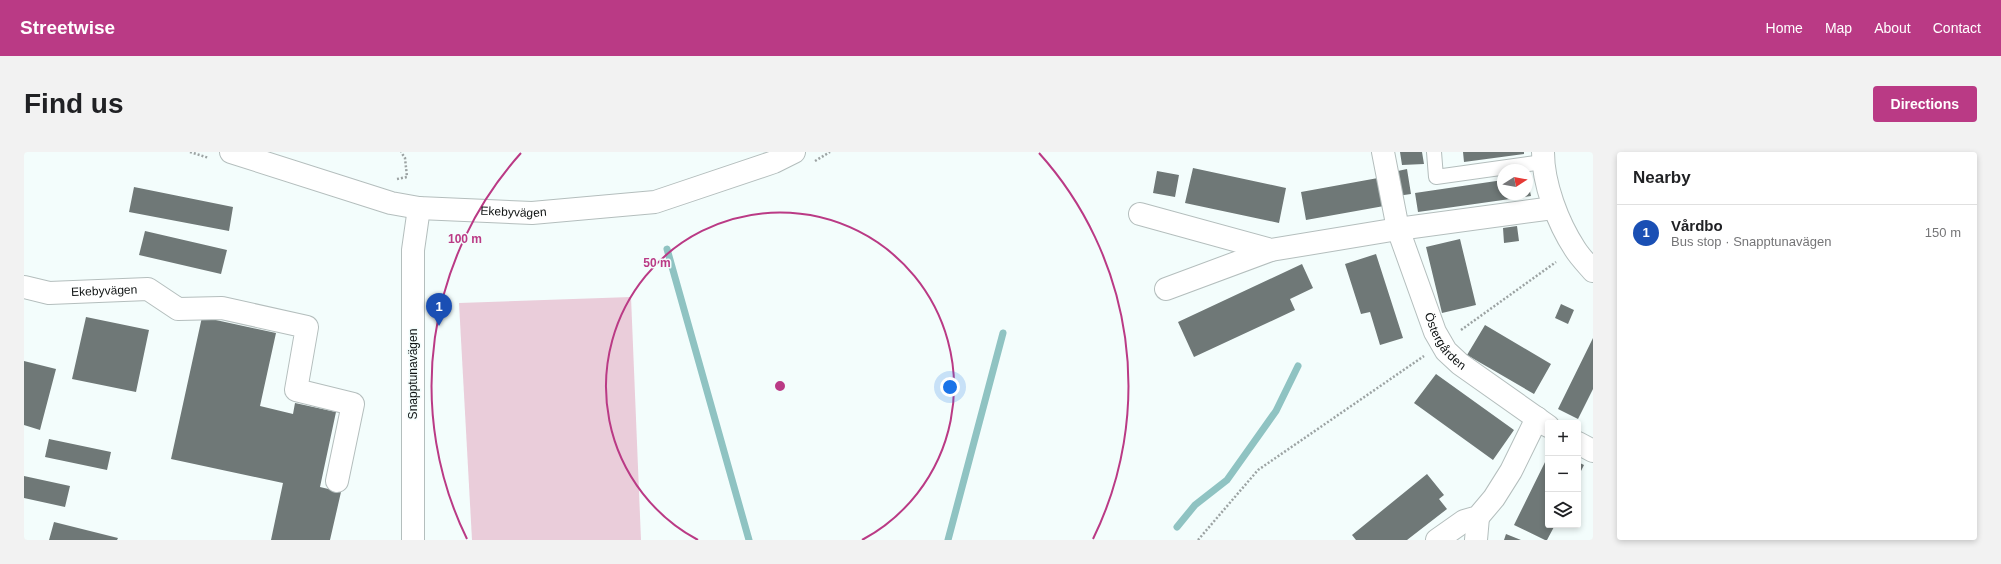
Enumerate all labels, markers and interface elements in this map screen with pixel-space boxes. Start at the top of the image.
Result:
text: Streetwise [20,17,115,38]
text: Home [1766,20,1803,36]
text: Map [1825,20,1852,36]
text: About [1874,20,1911,36]
text: Contact [1933,20,1981,36]
button: Directions [1873,86,1977,122]
text: Find us [24,88,124,119]
north arrow [1497,164,1533,200]
text: Nearby [1633,168,1691,187]
street label: Ekebyvägen [480,204,547,220]
text: Vårdbo [1671,217,1723,234]
text: 1 [1642,225,1650,240]
text: 150 m [1925,225,1961,240]
text: 100 m [448,232,482,246]
text: Bus stop · Snapptunavägen [1671,234,1831,249]
text: 50 m [643,256,671,270]
street label: Ekebyvägen [71,282,138,299]
pin: 1 [426,293,452,326]
street label: Östergården [1422,311,1468,373]
street label: Snapptunavägen [406,329,420,419]
your location [940,377,960,397]
centre of rings [773,379,787,393]
map controls [1545,420,1581,528]
button: + [1545,420,1581,456]
button: − [1545,456,1581,492]
button: layers [1545,492,1581,528]

